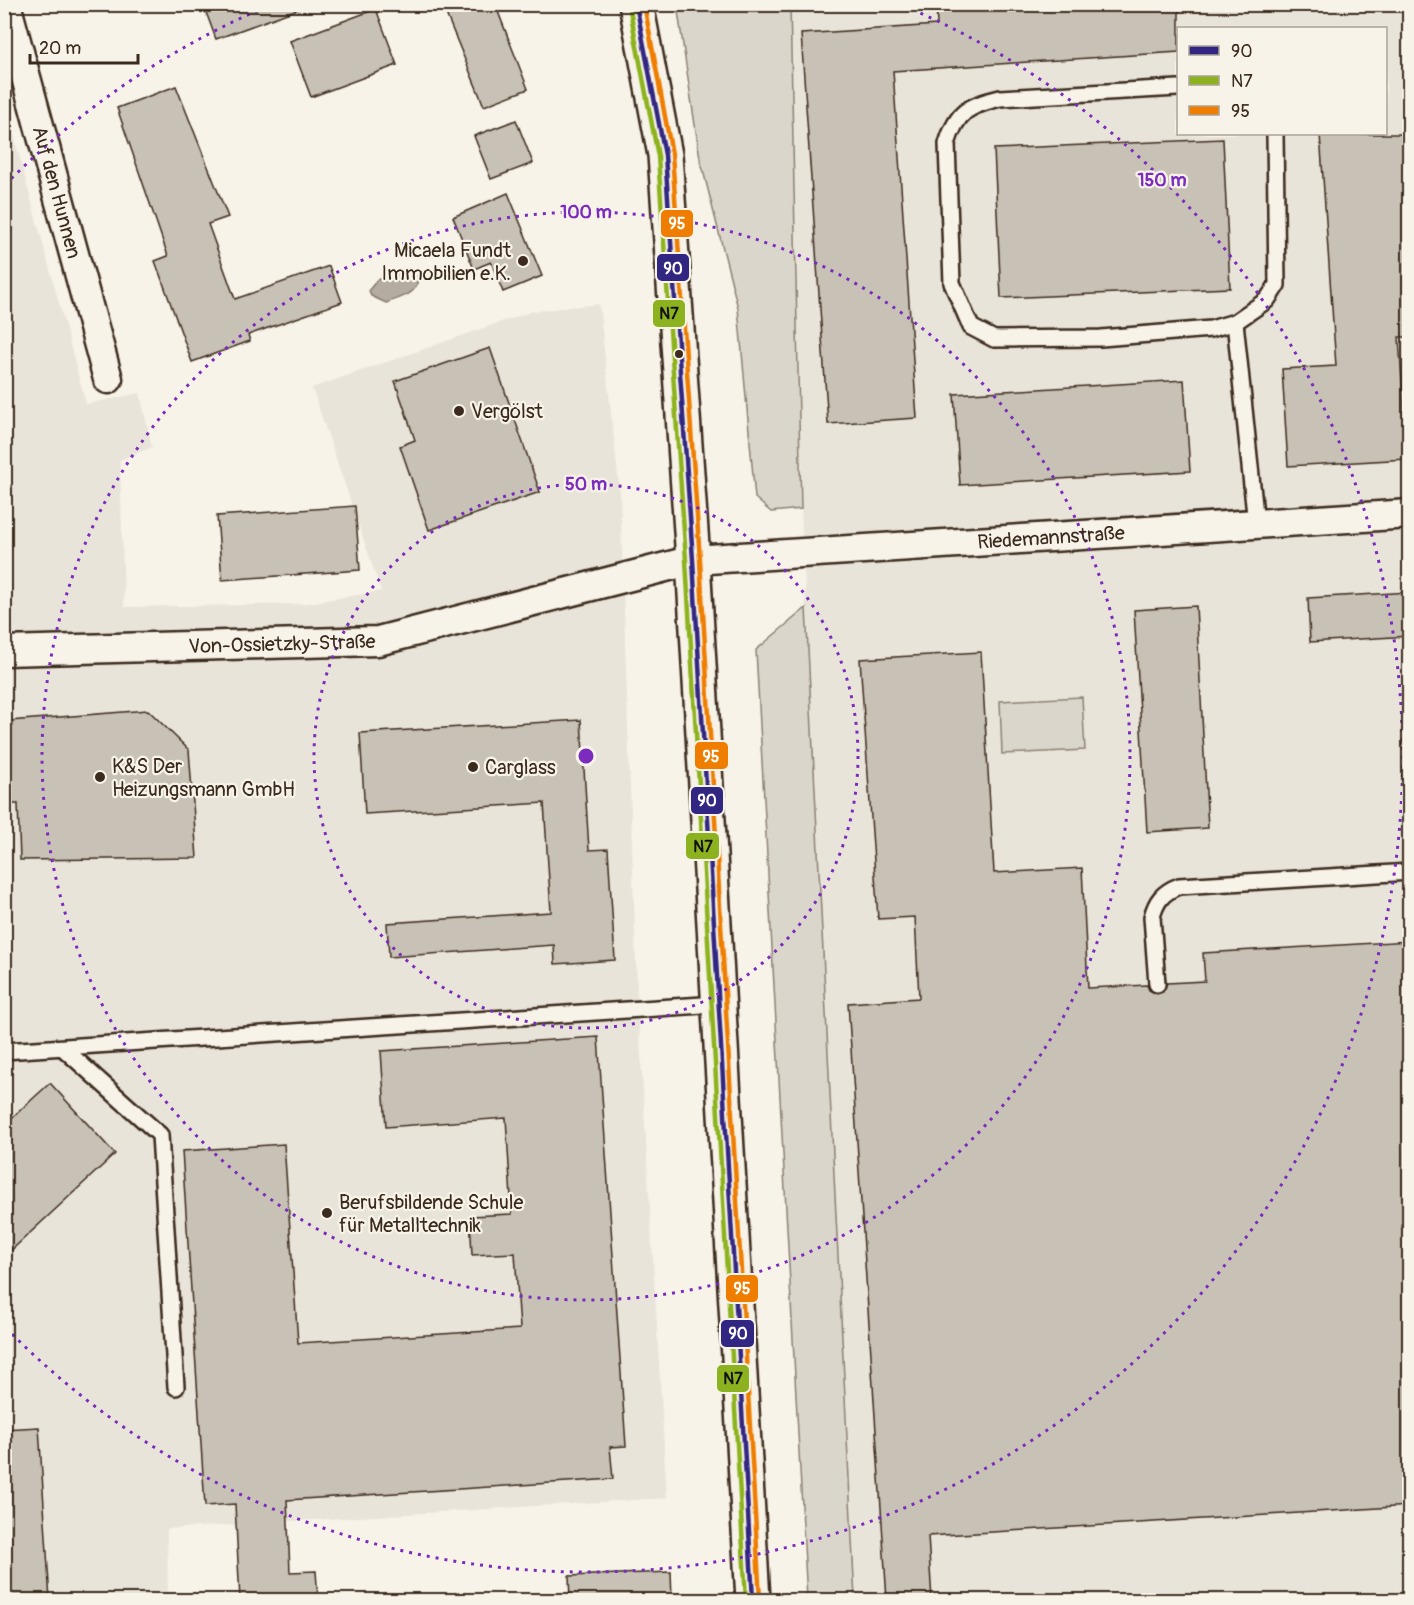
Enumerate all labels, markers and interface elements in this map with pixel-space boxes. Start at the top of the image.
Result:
scale bar [30,27,138,65]
legend [1177,27,1387,135]
text: 20 m [39,37,81,60]
text: 90 [1231,40,1253,63]
text: N7 [1231,70,1253,93]
text: 95 [1231,100,1250,123]
street label: Auf den Hunnen [27,123,87,261]
text: 150 m [1138,169,1187,192]
text: 100 m [560,201,612,224]
line badge: 95 [660,209,694,238]
text: 95 [669,214,686,234]
place label: Micaela Fundt Immobilien e.K. [382,238,512,286]
line badge: 90 [656,253,690,282]
marker: Micaela Fundt Immobilien e.K. [516,254,530,268]
text: 90 [663,259,683,279]
line badge: N7 [652,299,686,328]
text: N7 [659,304,679,324]
unlabelled marker [673,348,685,360]
place label: Vergölst [471,399,544,424]
marker: Vergölst [452,404,466,418]
text: 50 m [565,473,607,496]
street label: Riedemannstraße [976,520,1126,555]
street label: Von-Ossietzky-Straße [188,629,376,659]
line badge: 95 [694,741,729,770]
centre of rings [576,746,596,766]
text: 95 [703,747,720,767]
place label: K&S Der Heizungsmann GmbH [112,754,295,802]
place label: Carglass [485,755,556,780]
marker: Carglass [466,760,480,774]
marker: K&S Der Heizungsmann GmbH [93,770,107,784]
line badge: 90 [690,786,724,815]
text: 90 [697,791,717,811]
line badge: N7 [685,832,720,860]
text: N7 [693,837,713,857]
place label: Berufsbildende Schule für Metalltechnik [339,1190,524,1238]
marker: Berufsbildende Schule für Metalltechnik [320,1206,334,1220]
line badge: 95 [725,1274,759,1303]
text: 95 [734,1279,751,1299]
line badge: 90 [720,1319,755,1348]
text: 90 [728,1324,748,1344]
line badge: N7 [716,1364,750,1393]
text: N7 [723,1369,743,1389]

